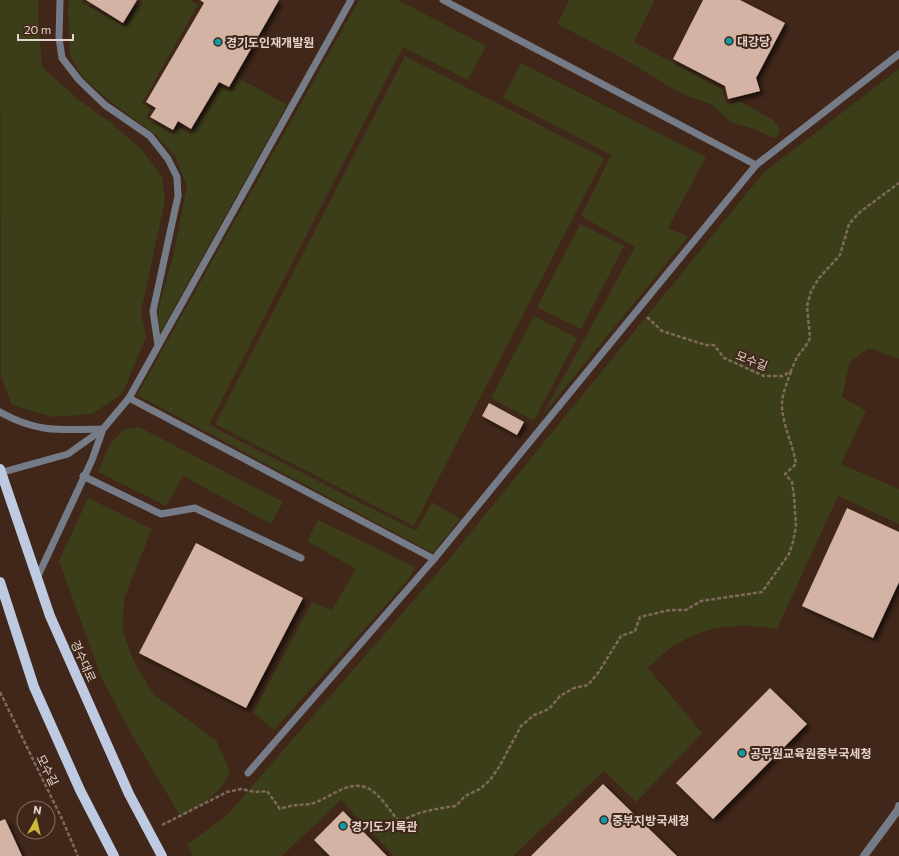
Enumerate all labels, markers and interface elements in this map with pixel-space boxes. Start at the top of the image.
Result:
scale bar [18,16,73,42]
text: 20 m [24,22,51,36]
place label: 대강당 [737,34,770,48]
place label: 경기도인재개발원 [226,35,314,49]
marker: 대강당 [724,36,734,46]
marker: 경기도인재개발원 [213,37,223,47]
street label: 모수길 [734,348,770,372]
street label: 경수대로 [69,638,99,684]
place label: 공무원교육원중부국세청 [750,746,871,760]
marker: 공무원교육원중부국세청 [737,748,747,758]
street label: 모수길 [34,752,62,788]
north arrow [16,800,56,840]
text: N [32,803,42,817]
place label: 중부지방국세청 [612,813,689,827]
marker: 중부지방국세청 [599,815,609,825]
place label: 경기도기록관 [351,819,417,833]
marker: 경기도기록관 [338,821,348,831]

